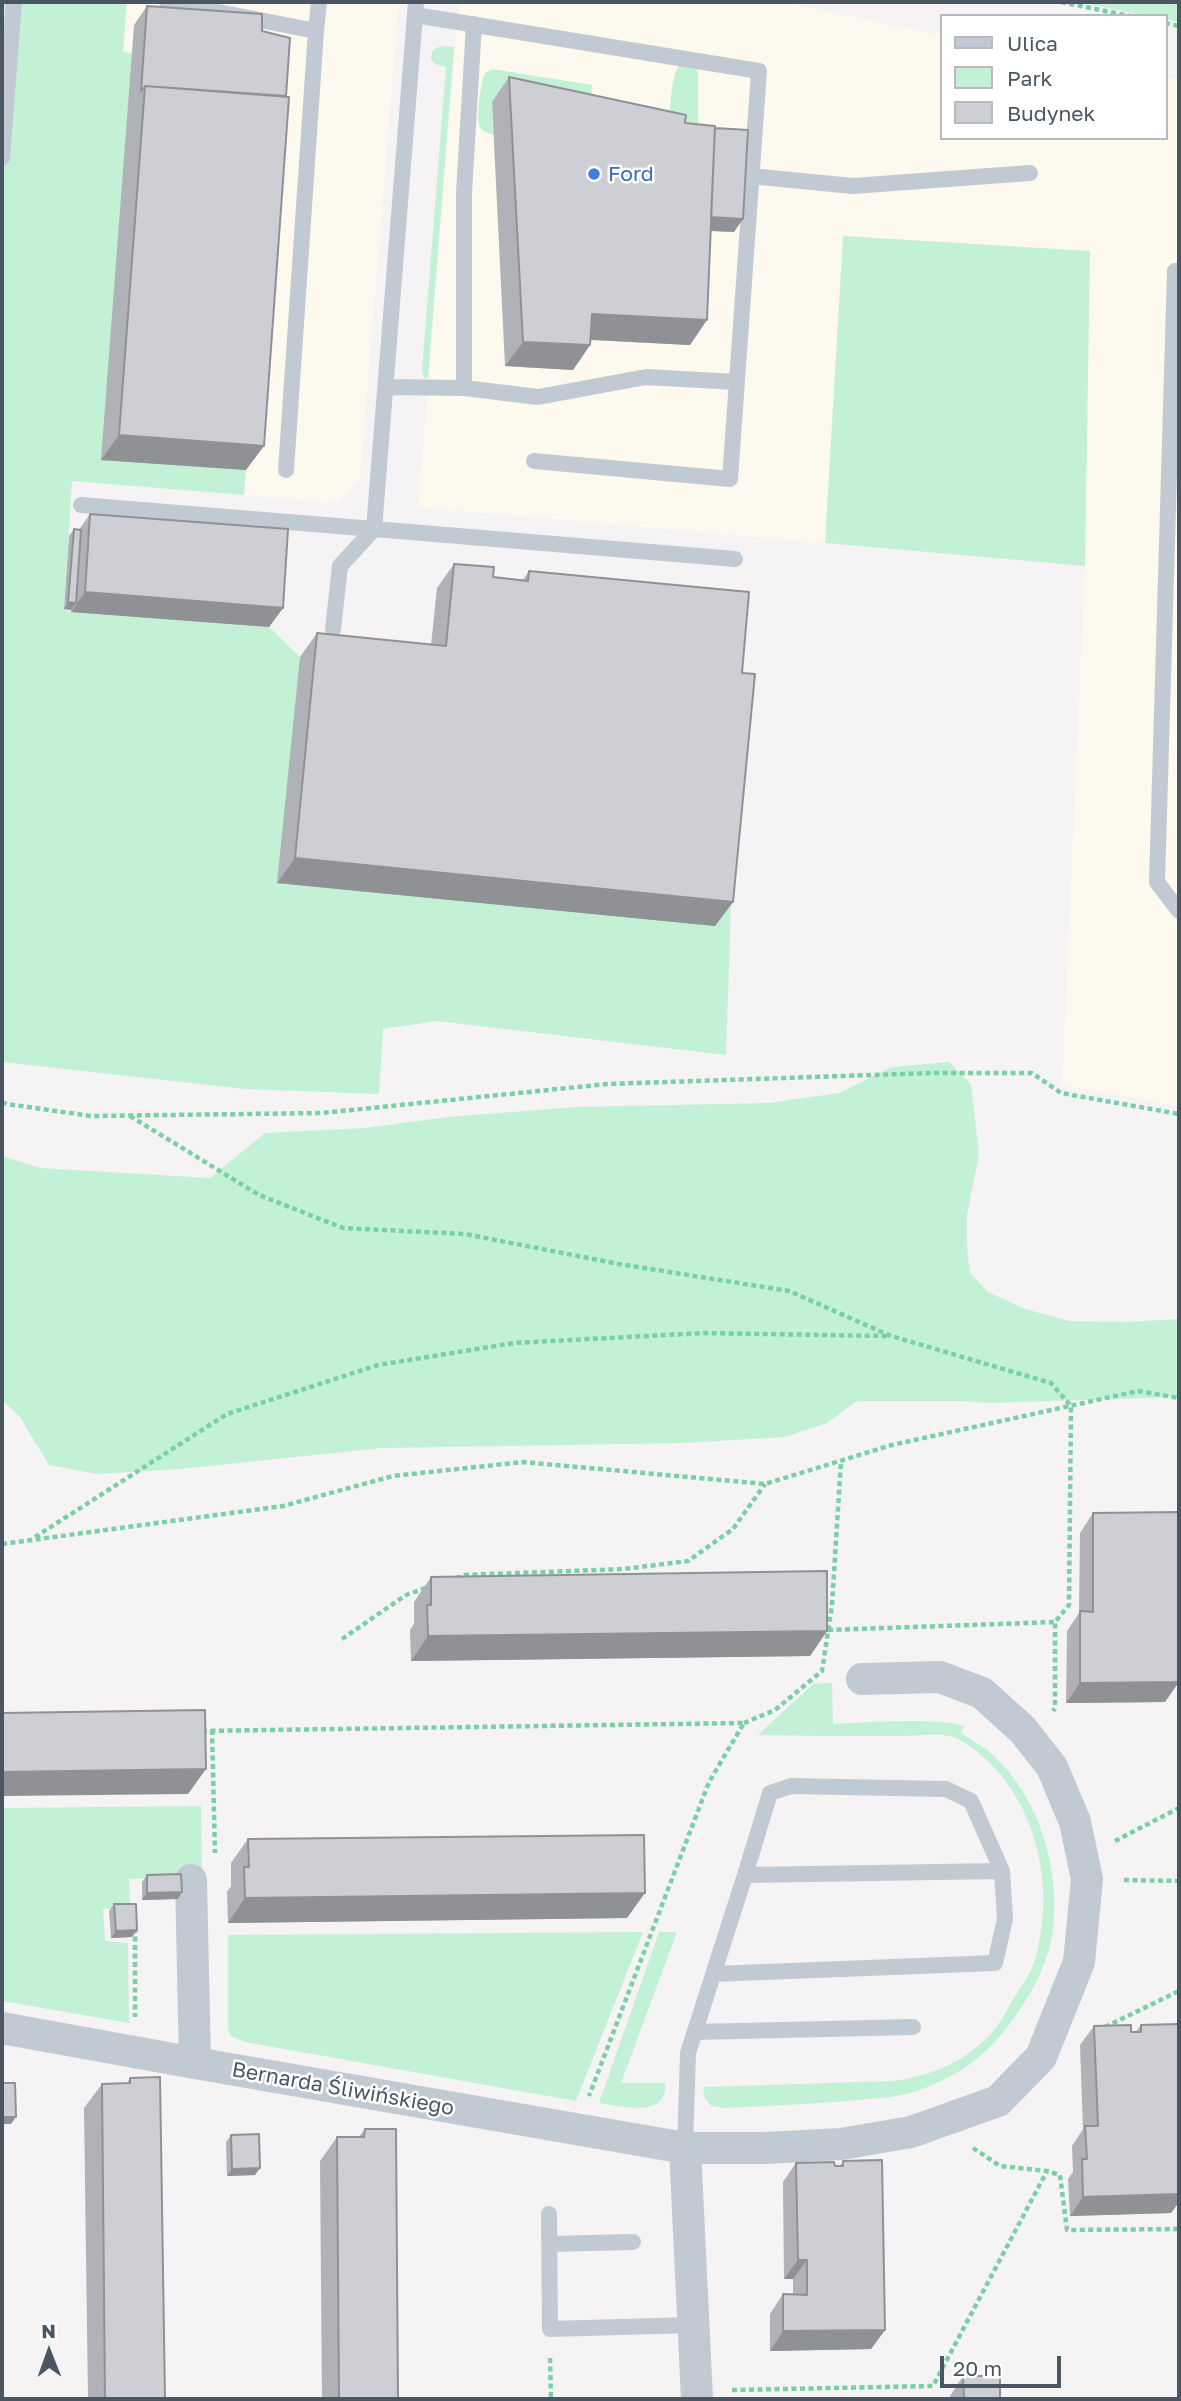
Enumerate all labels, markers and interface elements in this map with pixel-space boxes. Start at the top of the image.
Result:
legend [940,14,1167,140]
text: Ulica [1007,30,1058,56]
text: Park [1007,65,1052,91]
text: Budynek [1007,100,1095,126]
place label: Ford [608,161,654,187]
marker: Ford [586,166,602,182]
street label: Bernarda Śliwińskiego [230,2057,456,2121]
north arrow [14,2317,84,2387]
text: N [41,2319,56,2342]
scale bar [943,2342,1064,2386]
text: 20 m [953,2355,1002,2381]

